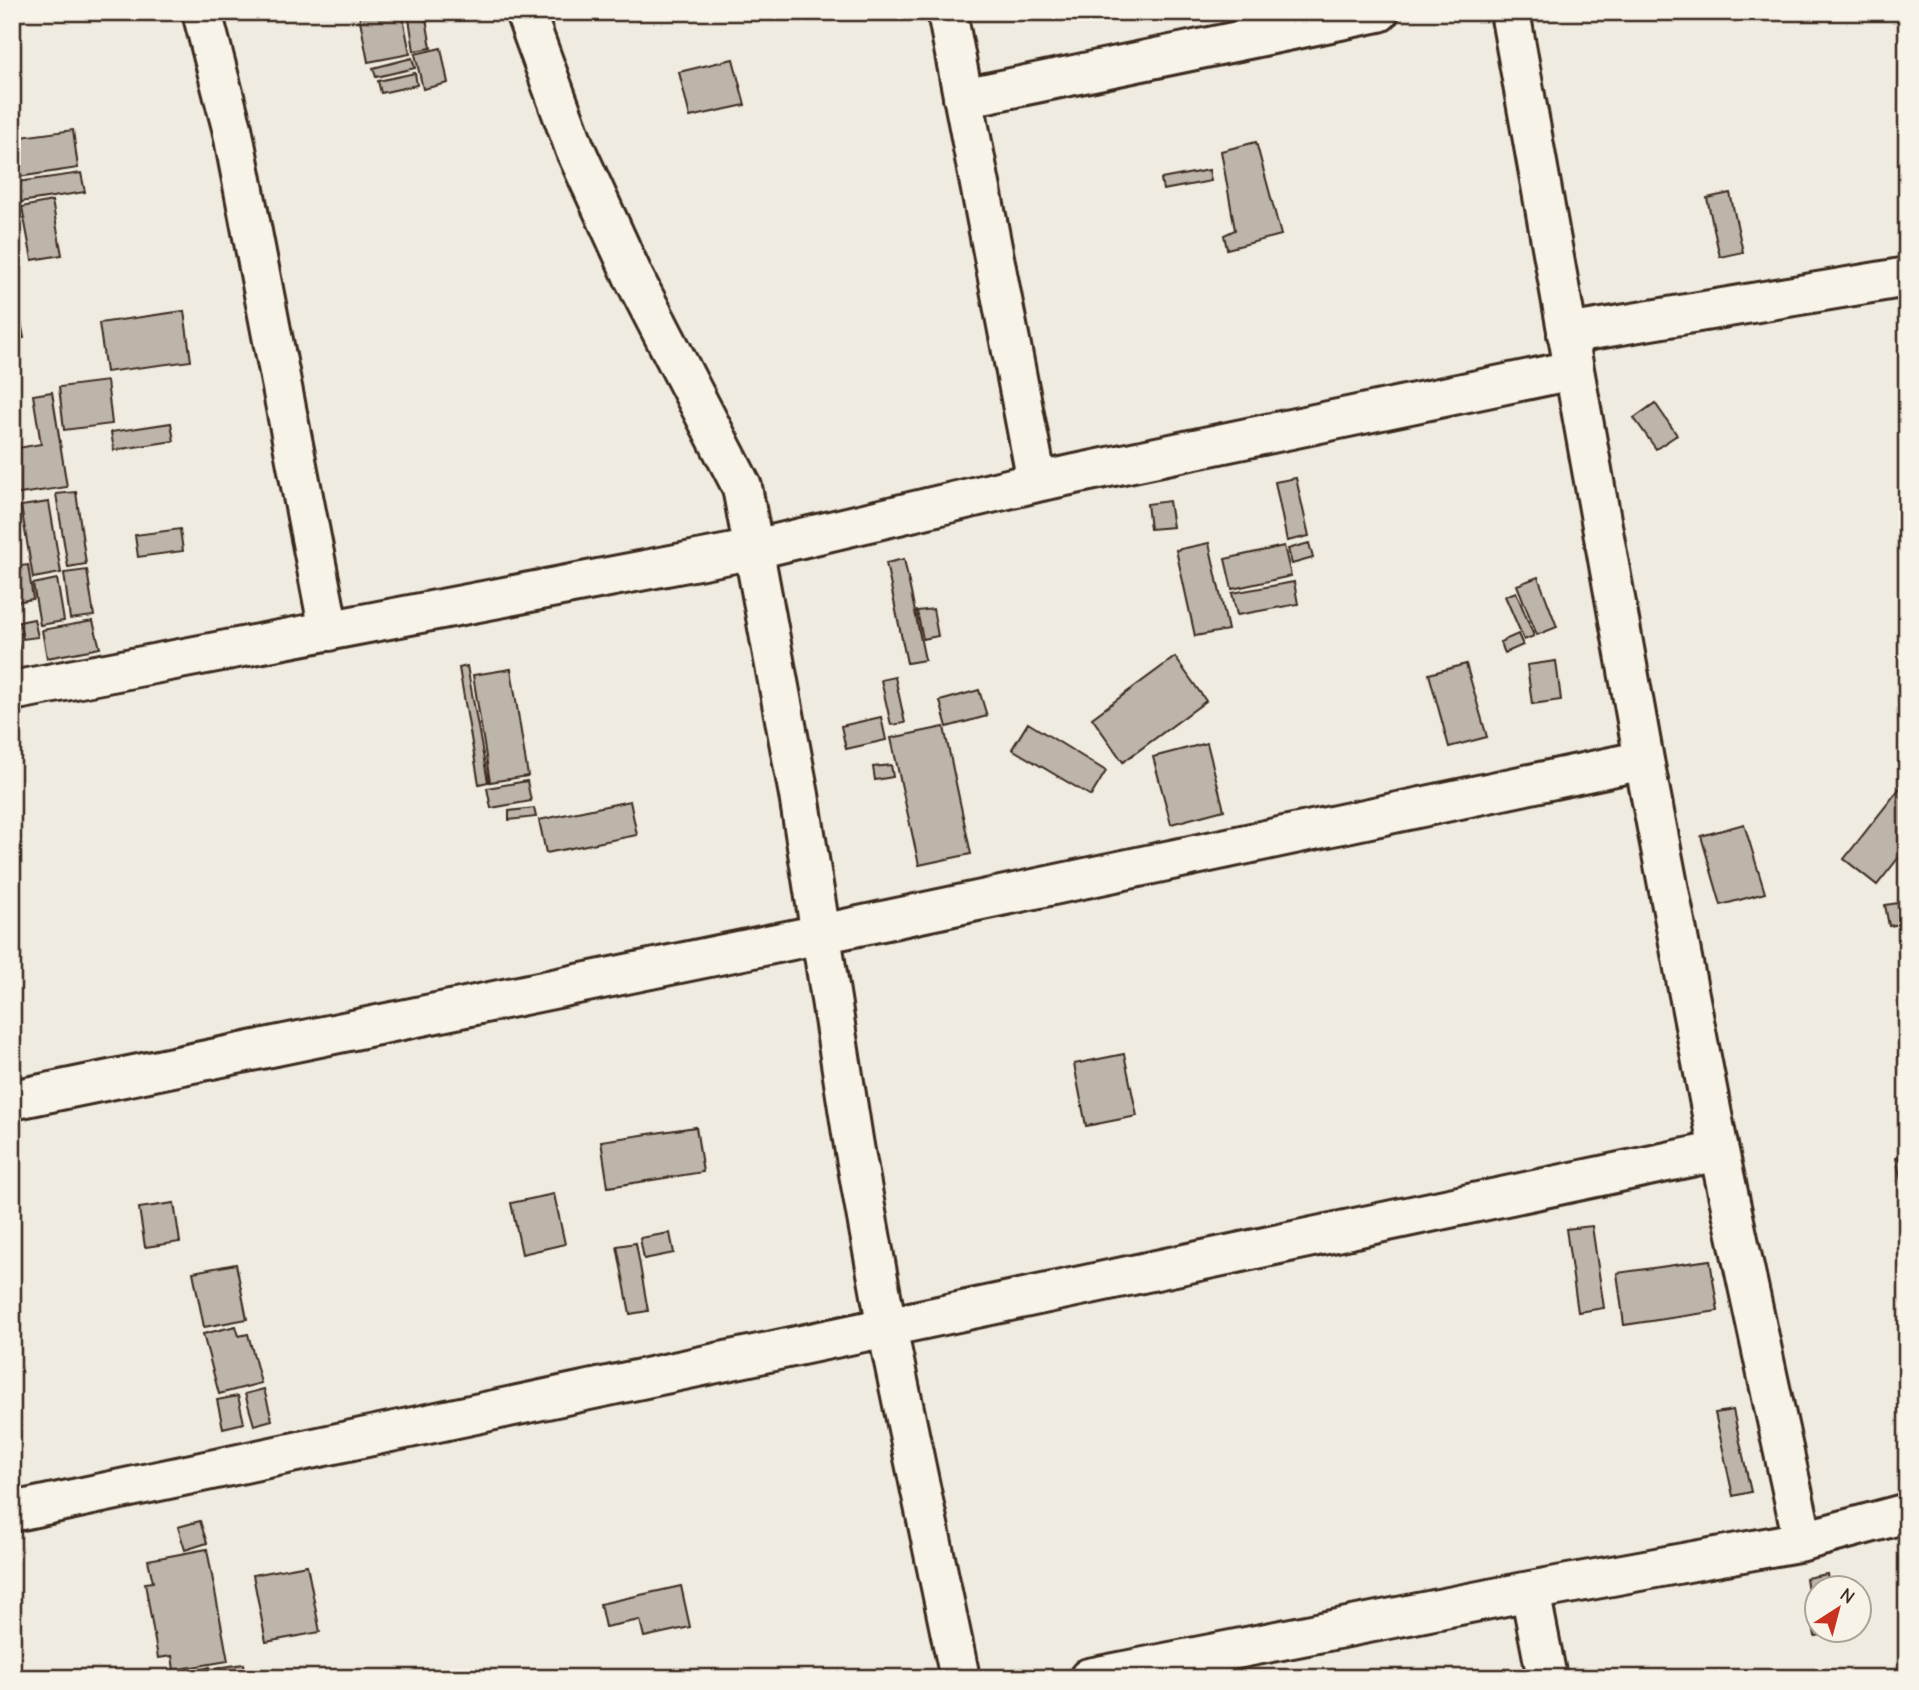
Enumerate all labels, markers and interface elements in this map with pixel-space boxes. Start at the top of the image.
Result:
north arrow [1804,1574,1874,1644]
text: N [1836,1584,1859,1609]

